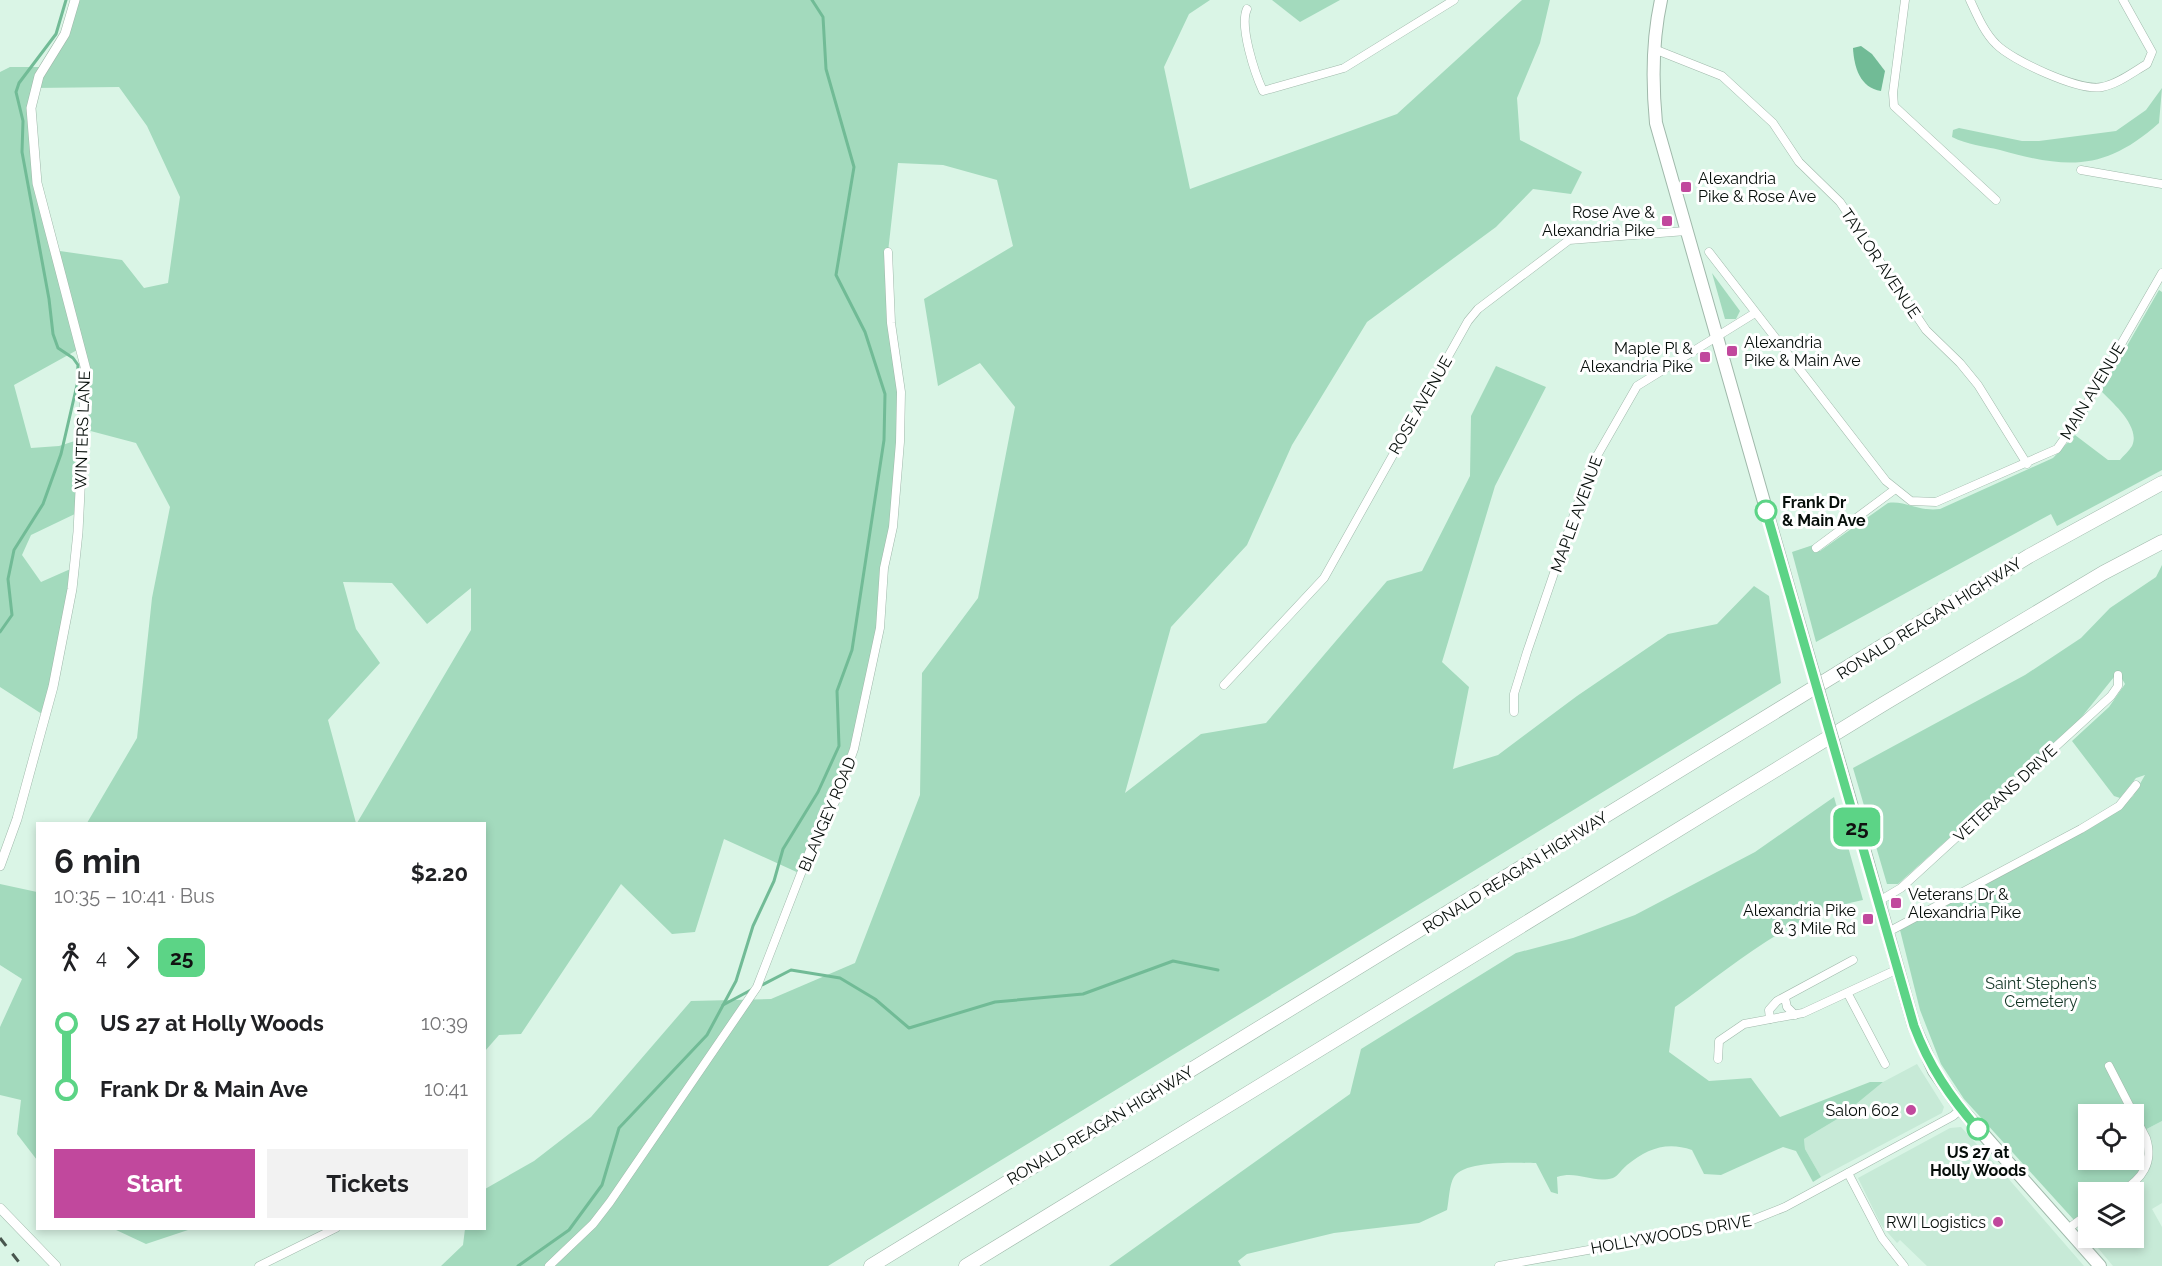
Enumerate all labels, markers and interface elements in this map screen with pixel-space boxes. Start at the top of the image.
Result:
place label: Alexandria Pike & Rose Ave [1698,169,1816,206]
marker: Alexandria Pike & Rose Ave [1679,180,1693,194]
place label: Rose Ave & Alexandria Pike [1542,203,1655,240]
street label: TAYLOR AVENUE [1837,205,1924,322]
marker: Rose Ave & Alexandria Pike [1660,214,1674,228]
place label: Alexandria Pike & Main Ave [1744,333,1861,370]
place label: Maple Pl & Alexandria Pike [1580,339,1693,376]
street label: MAIN AVENUE [2056,339,2129,443]
marker: Alexandria Pike & Main Ave [1725,344,1739,358]
marker: Maple Pl & Alexandria Pike [1698,350,1712,364]
street label: ROSE AVENUE [1385,353,1456,458]
street label: WINTERS LANE [71,370,94,490]
street label: MAPLE AVENUE [1547,453,1606,575]
place label: Frank Dr & Main Ave [1782,493,1866,530]
marker: Frank Dr & Main Ave [1755,500,1777,522]
street label: RONALD REAGAN HIGHWAY [1833,553,2026,683]
street label: VETERANS DRIVE [1950,741,2061,846]
street label: BLANGEY ROAD [795,754,860,874]
street label: RONALD REAGAN HIGHWAY [1419,807,1612,937]
line badge: 25 [1830,808,1884,846]
text: 25 [1845,815,1869,840]
text: 6 min [54,842,141,881]
text: $2.20 [411,860,468,886]
text: 10:35 – 10:41 · Bus [54,884,215,908]
place label: Veterans Dr & Alexandria Pike [1908,885,2021,922]
marker: Veterans Dr & Alexandria Pike [1889,896,1903,910]
place label: Alexandria Pike & 3 Mile Rd [1743,901,1856,938]
marker: Alexandria Pike & 3 Mile Rd [1861,912,1875,926]
icon: walk [54,941,87,974]
icon: forward [116,941,149,974]
text: 4 [96,945,107,969]
text: 25 [170,945,193,970]
park label: Saint Stephen’s Cemetery [1985,974,2097,1011]
text: US 27 at Holly Woods [100,1010,324,1036]
text: 10:39 [421,1011,468,1035]
street label: RONALD REAGAN HIGHWAY [1003,1062,1198,1189]
text: Frank Dr & Main Ave [100,1076,308,1102]
text: 10:41 [424,1077,468,1101]
place label: Salon 602 [1826,1101,1899,1120]
marker: Salon 602 [1904,1103,1918,1117]
map controls [2078,1104,2144,1248]
button: locate [2078,1104,2144,1170]
marker: US 27 at Holly Woods [1967,1118,1989,1140]
place label: US 27 at Holly Woods [1930,1143,2026,1180]
button: Start [54,1149,255,1218]
button: Tickets [267,1149,468,1218]
button: layers [2078,1182,2144,1248]
street label: HOLLYWOODS DRIVE [1589,1211,1753,1258]
place label: RWI Logistics [1886,1213,1986,1232]
marker: RWI Logistics [1991,1215,2005,1229]

